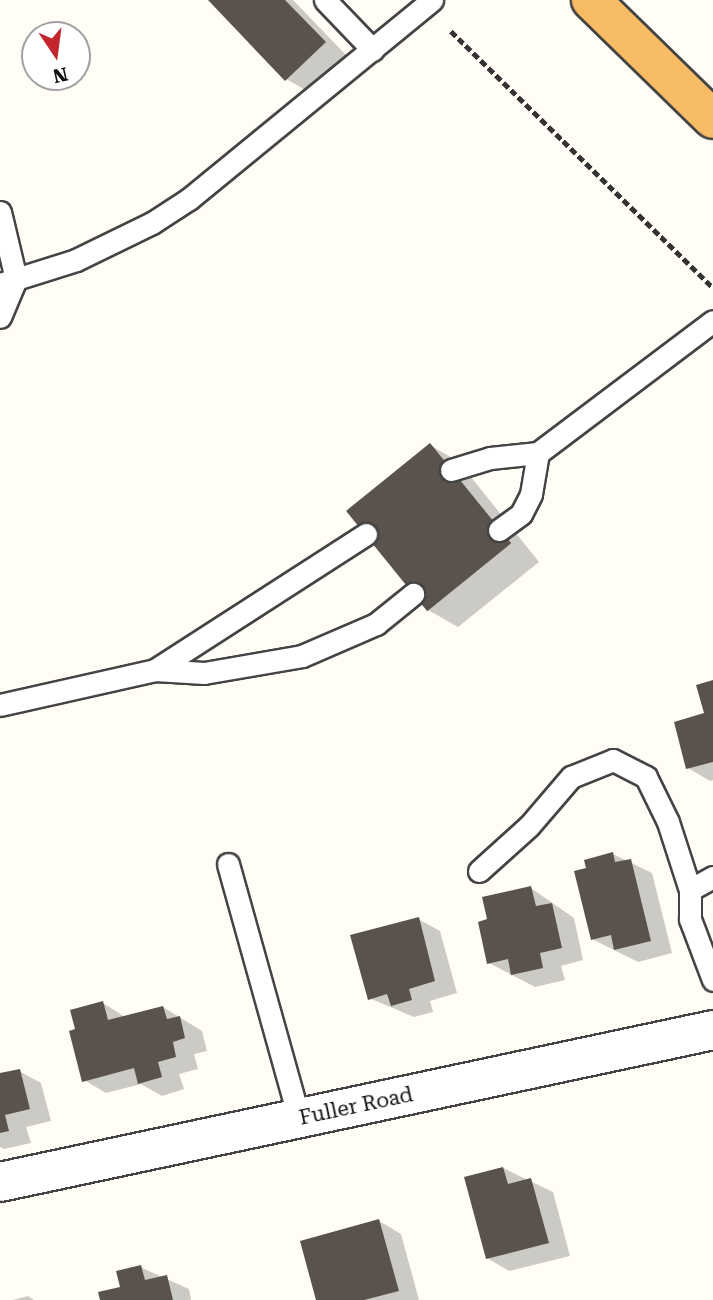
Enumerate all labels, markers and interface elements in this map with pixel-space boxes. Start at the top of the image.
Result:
north arrow [21,21,91,91]
text: N [51,62,70,88]
street label: Fuller Road [297,1082,415,1130]

